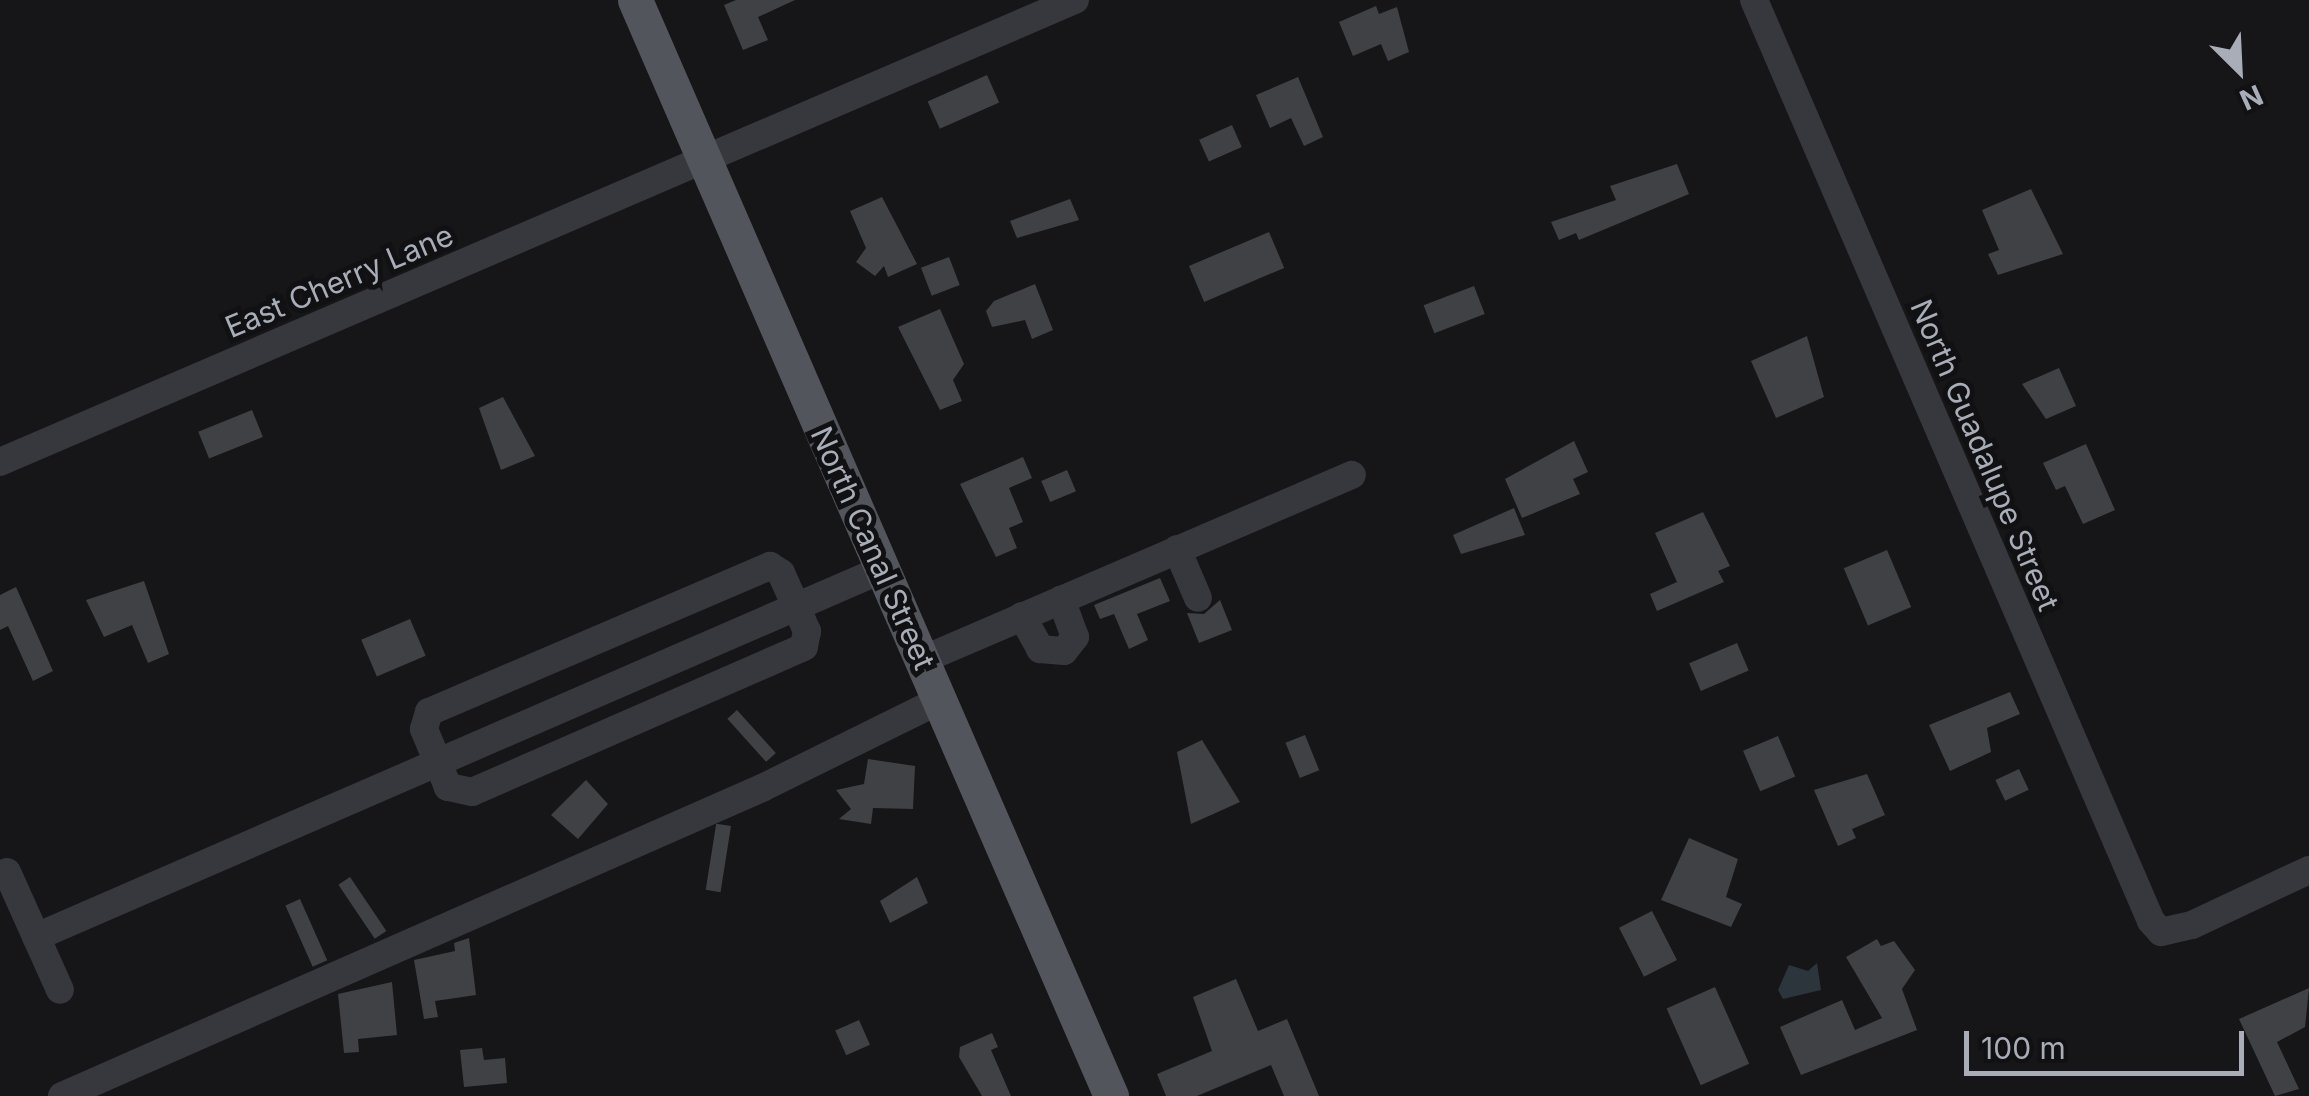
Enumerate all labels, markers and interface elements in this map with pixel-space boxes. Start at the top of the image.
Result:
north arrow [2189,20,2289,120]
text: N [2235,78,2268,117]
street label: East Cherry Lane [220,217,458,345]
street label: North Guadalupe Street [1903,294,2067,616]
street label: North Canal Street [803,421,943,675]
scale bar [1969,1011,2249,1073]
text: 100 m [1981,1030,2066,1066]

